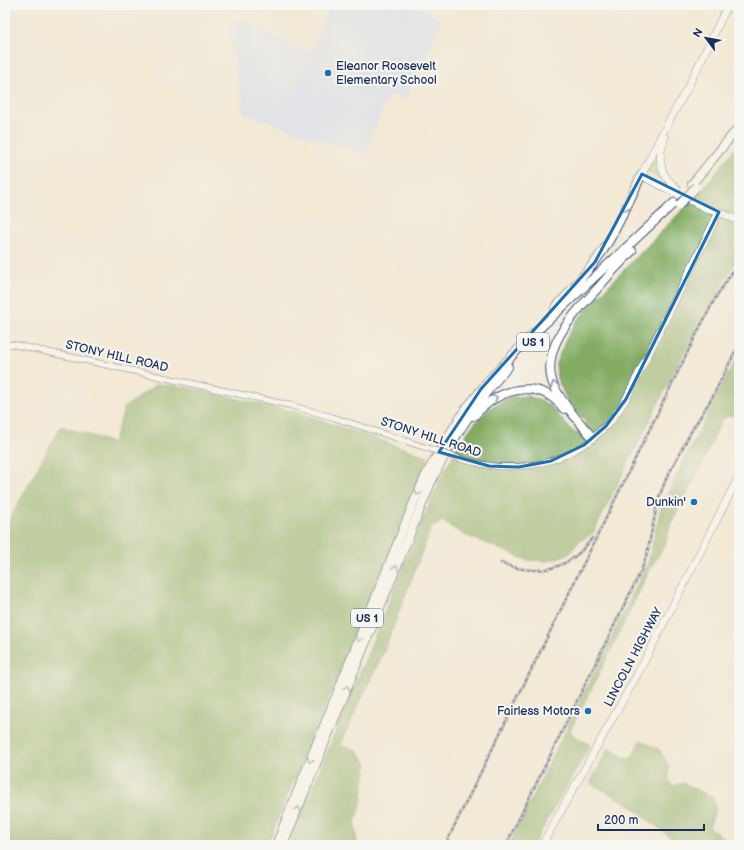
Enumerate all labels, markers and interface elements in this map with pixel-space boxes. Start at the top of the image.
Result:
north arrow [686,18,726,58]
text: N [690,26,706,40]
place label: Eleanor Roosevelt Elementary School [336,59,437,88]
marker: Eleanor Roosevelt Elementary School [323,68,333,78]
one-way arrow [622,205,630,212]
road number: US 1 [517,333,549,351]
street label: STONY HILL ROAD [64,337,170,376]
one-way arrow [551,381,559,388]
one-way arrow [491,395,498,403]
street label: STONY HILL ROAD [379,414,483,461]
one-way arrow [415,489,423,496]
place label: Dunkin' [646,495,686,510]
marker: Dunkin' [689,497,699,507]
one-way arrow [391,564,399,571]
street label: LINCOLN HIGHWAY [601,604,666,709]
road number: US 1 [351,609,383,627]
one-way arrow [355,636,363,643]
one-way arrow [342,685,350,692]
place label: Fairless Motors [497,704,580,719]
marker: Fairless Motors [583,706,593,716]
one-way arrow [307,755,315,763]
one-way arrow [293,805,301,813]
scale bar [598,806,704,832]
text: 200 m [604,813,638,828]

